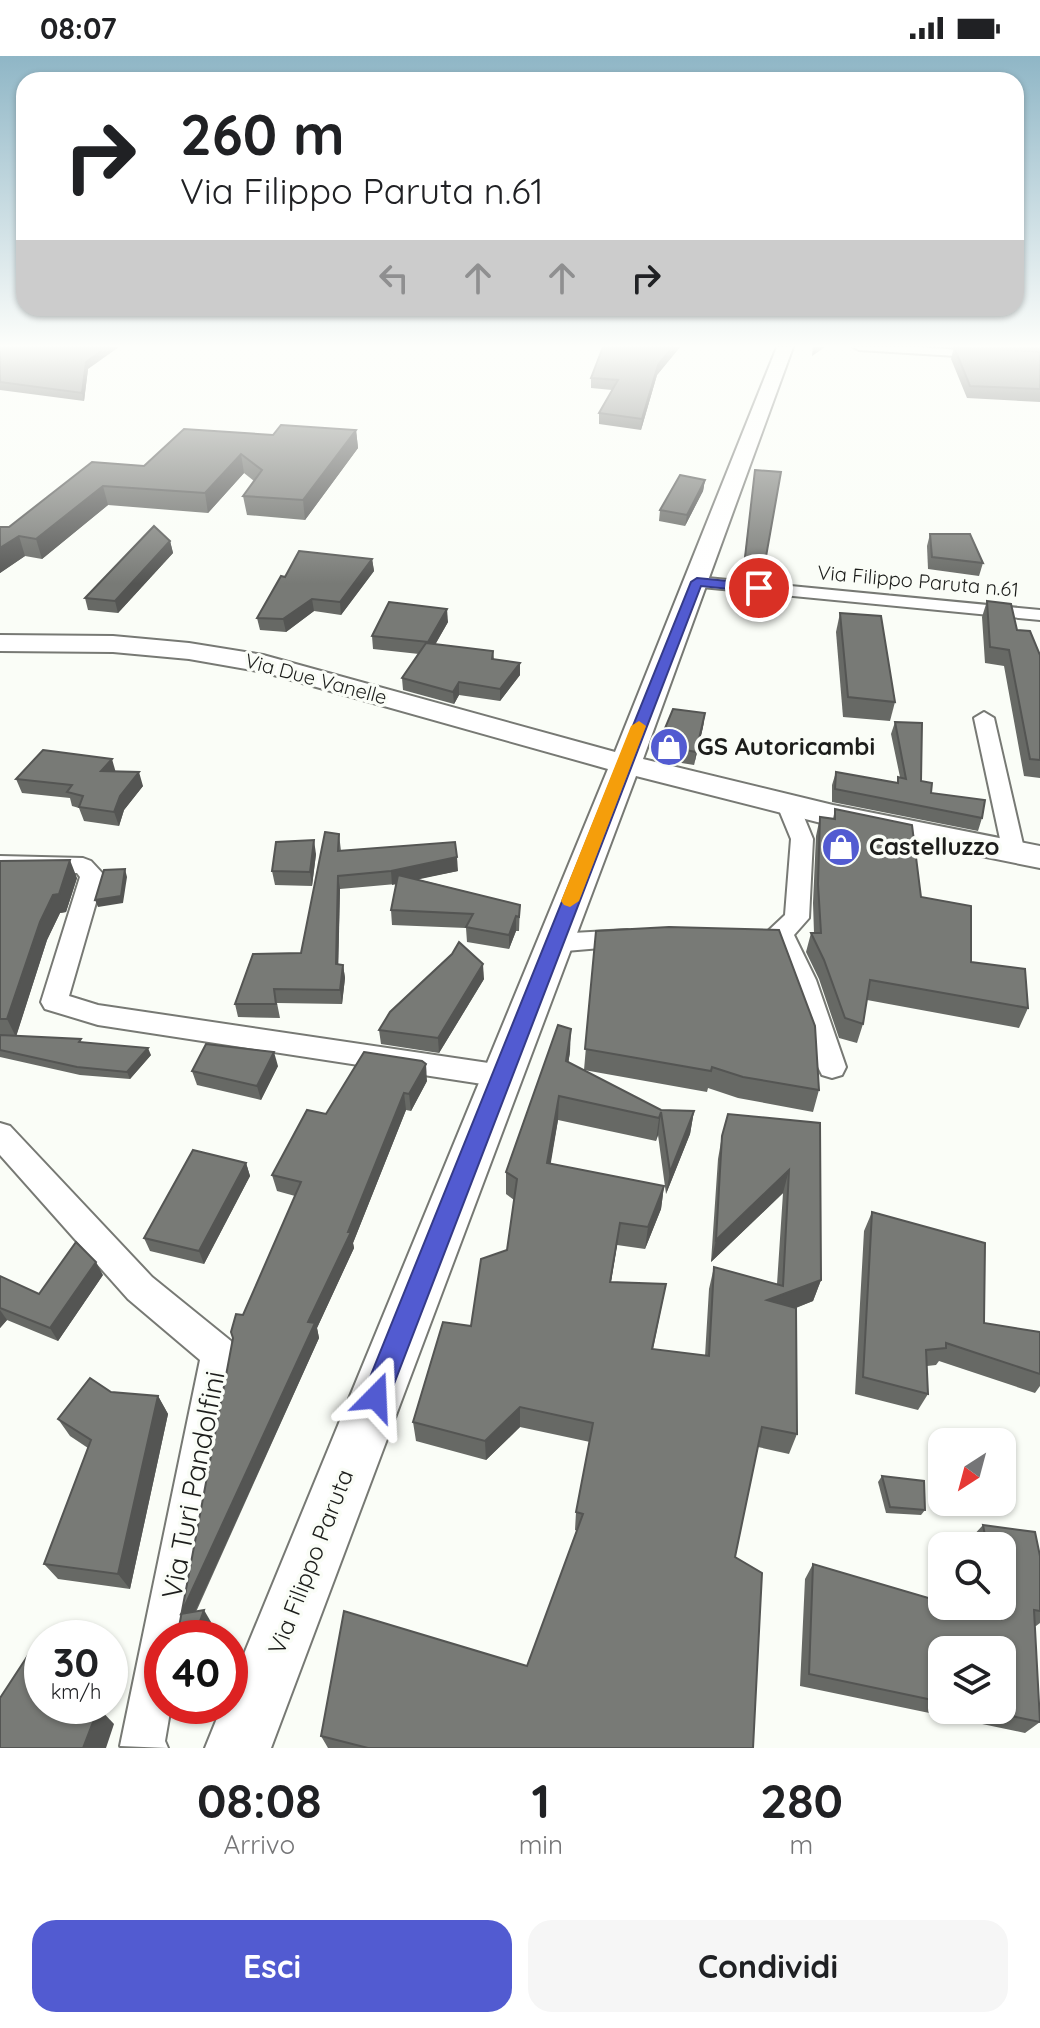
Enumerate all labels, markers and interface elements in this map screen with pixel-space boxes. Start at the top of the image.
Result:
text: 08:07 [40,9,117,47]
text: 260 m [180,99,345,169]
icon: right [48,104,152,208]
text: Via Filippo Paruta n.61 [180,168,544,213]
icon: left [372,256,416,300]
icon: ahead [456,256,500,300]
icon: ahead [540,256,584,300]
icon: right [624,256,668,300]
pin [725,554,793,622]
street label: Via Filippo Paruta n.61 [816,559,1020,602]
icon: arrive [737,566,781,610]
street label: Via Due Vanelle [242,648,390,709]
shop icon: GS Autoricambi [648,726,690,768]
place label: GS Autoricambi [697,731,875,761]
shop icon: Castelluzzo [820,826,862,868]
place label: Castelluzzo [869,831,999,861]
position arrow [334,1355,418,1439]
street label: Via Turi Pandolfini [153,1368,232,1602]
north arrow [928,1428,1016,1516]
map controls [928,1428,1016,1724]
street label: Via Filippo Paruta [261,1465,359,1659]
button: search [928,1532,1016,1620]
speed limit sign: 40 [144,1620,248,1724]
button: layers [928,1636,1016,1724]
text: 30 [53,1637,99,1687]
text: km/h [51,1679,101,1704]
text: 08:08 [197,1770,322,1830]
text: 1 [531,1770,550,1830]
text: 280 [760,1770,843,1830]
text: Arrivo [223,1828,295,1861]
text: min [519,1828,563,1861]
text: m [790,1828,813,1861]
button: Esci [32,1920,512,2012]
button: Condividi [528,1920,1008,2012]

